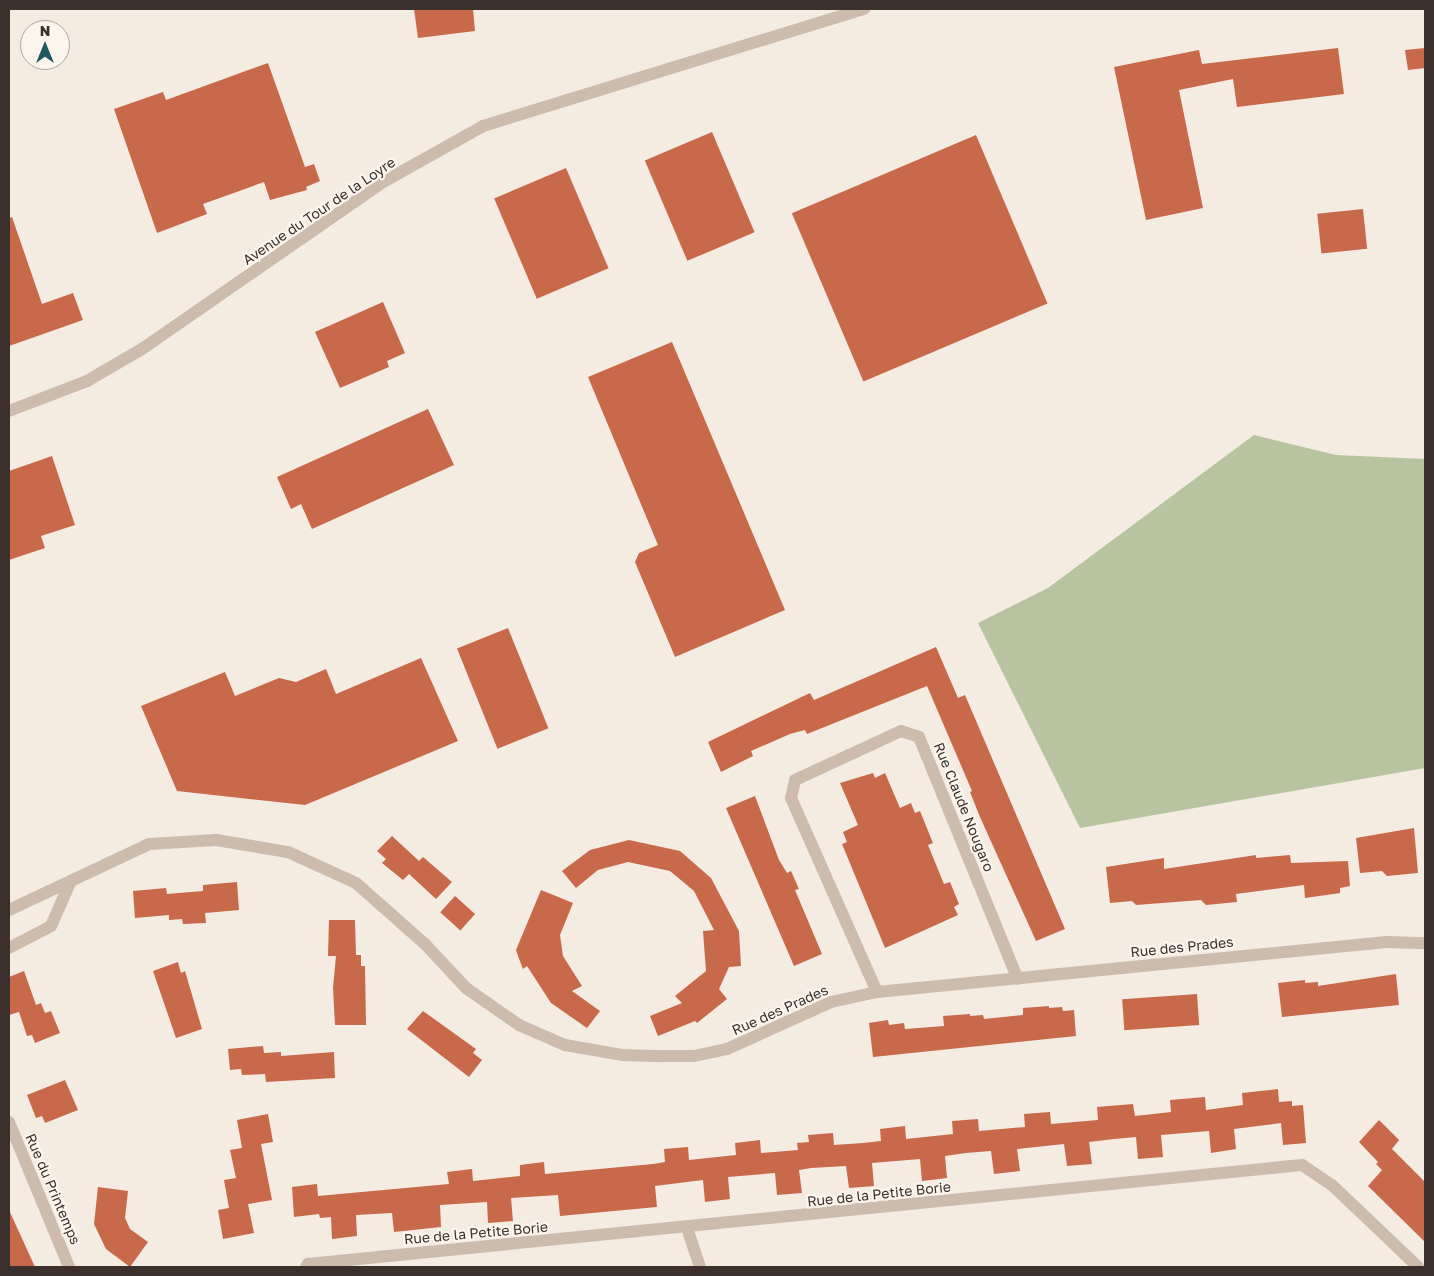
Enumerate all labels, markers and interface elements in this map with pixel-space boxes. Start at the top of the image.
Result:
north arrow [20,20,70,70]
text: N [40,22,50,39]
street label: Avenue du Tour de la Loyre [240,154,398,268]
street label: Rue Claude Nougaro [930,740,998,874]
street label: Rue des Prades [1130,933,1234,961]
street label: Rue des Prades [729,981,831,1039]
street label: Rue du Printemps [22,1131,84,1247]
street label: Rue de la Petite Borie [806,1178,952,1210]
street label: Rue de la Petite Borie [403,1218,549,1248]

